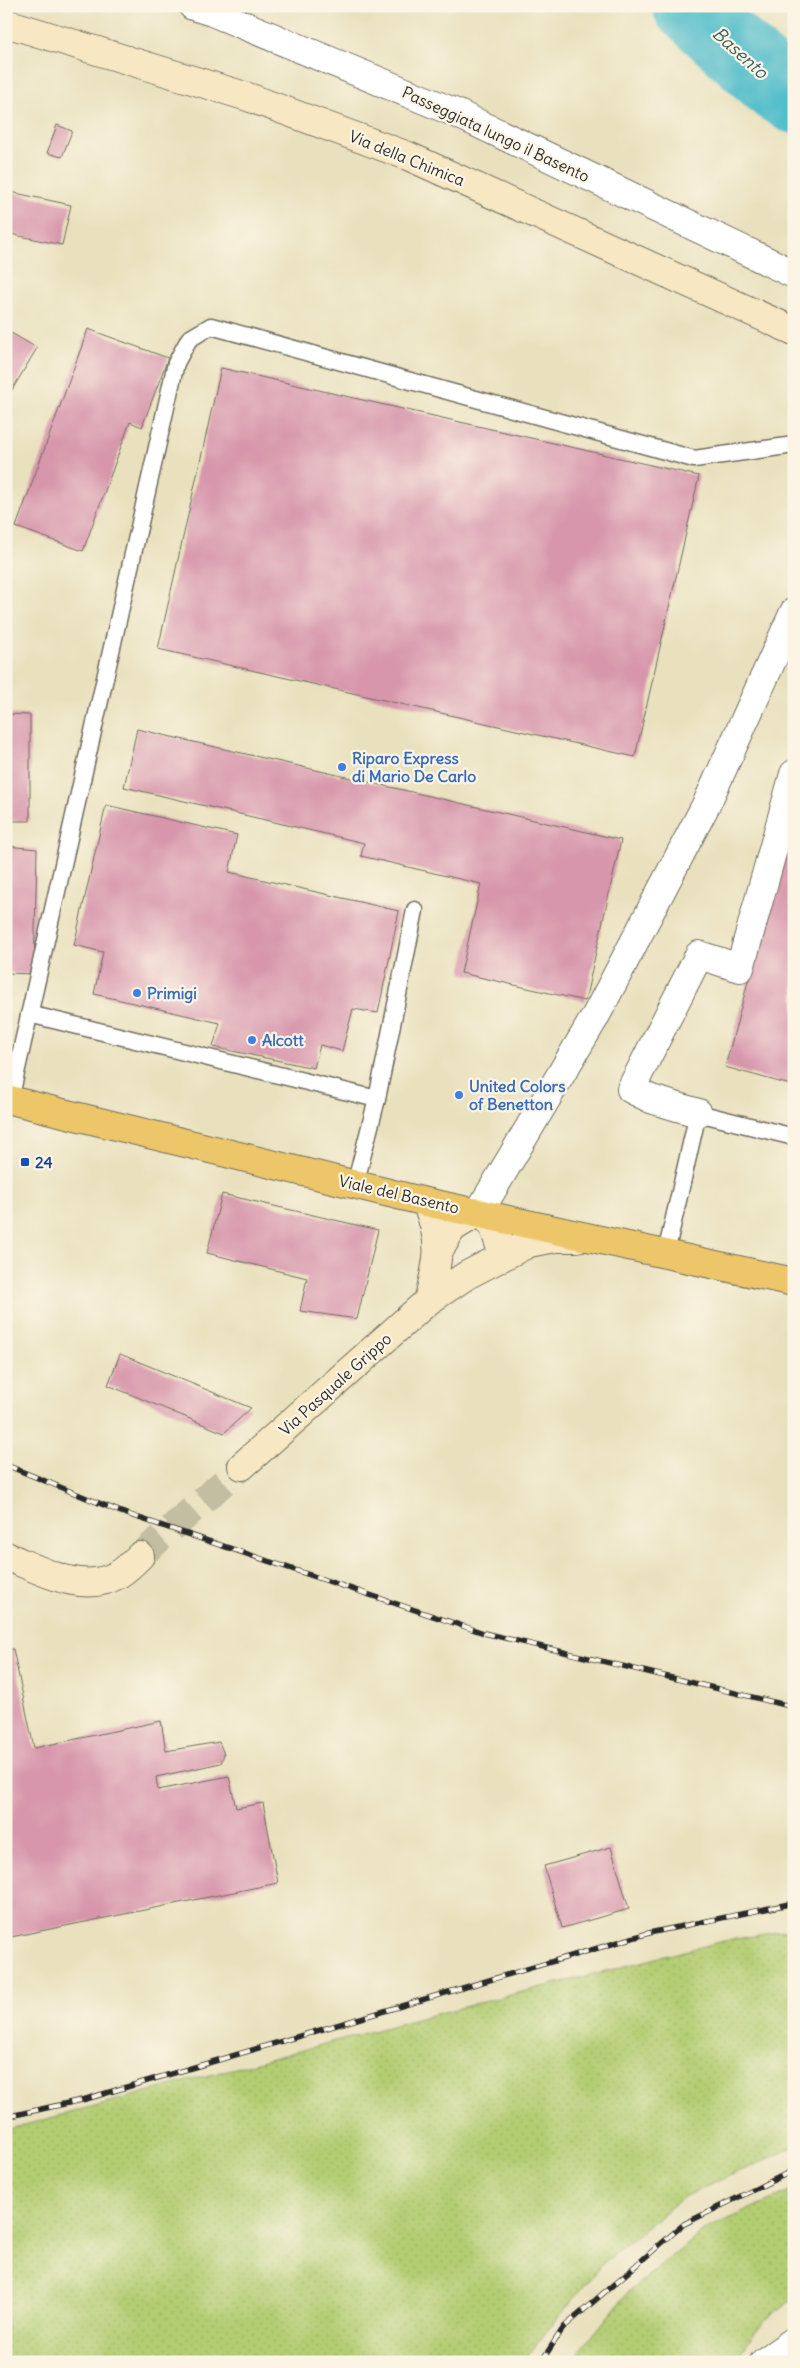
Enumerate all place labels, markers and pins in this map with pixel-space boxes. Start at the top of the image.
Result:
place label: Riparo Express di Mario De Carlo [352,748,476,786]
marker: Riparo Express di Mario De Carlo [336,761,348,773]
place label: Primigi [147,983,197,1004]
marker: Primigi [131,987,143,999]
place label: Alcott [262,1030,304,1050]
marker: Alcott [246,1034,258,1046]
place label: United Colors of Benetton [469,1076,565,1114]
marker: United Colors of Benetton [453,1089,465,1101]
place label: 24 [35,1152,53,1172]
marker: 24 [19,1156,31,1168]

